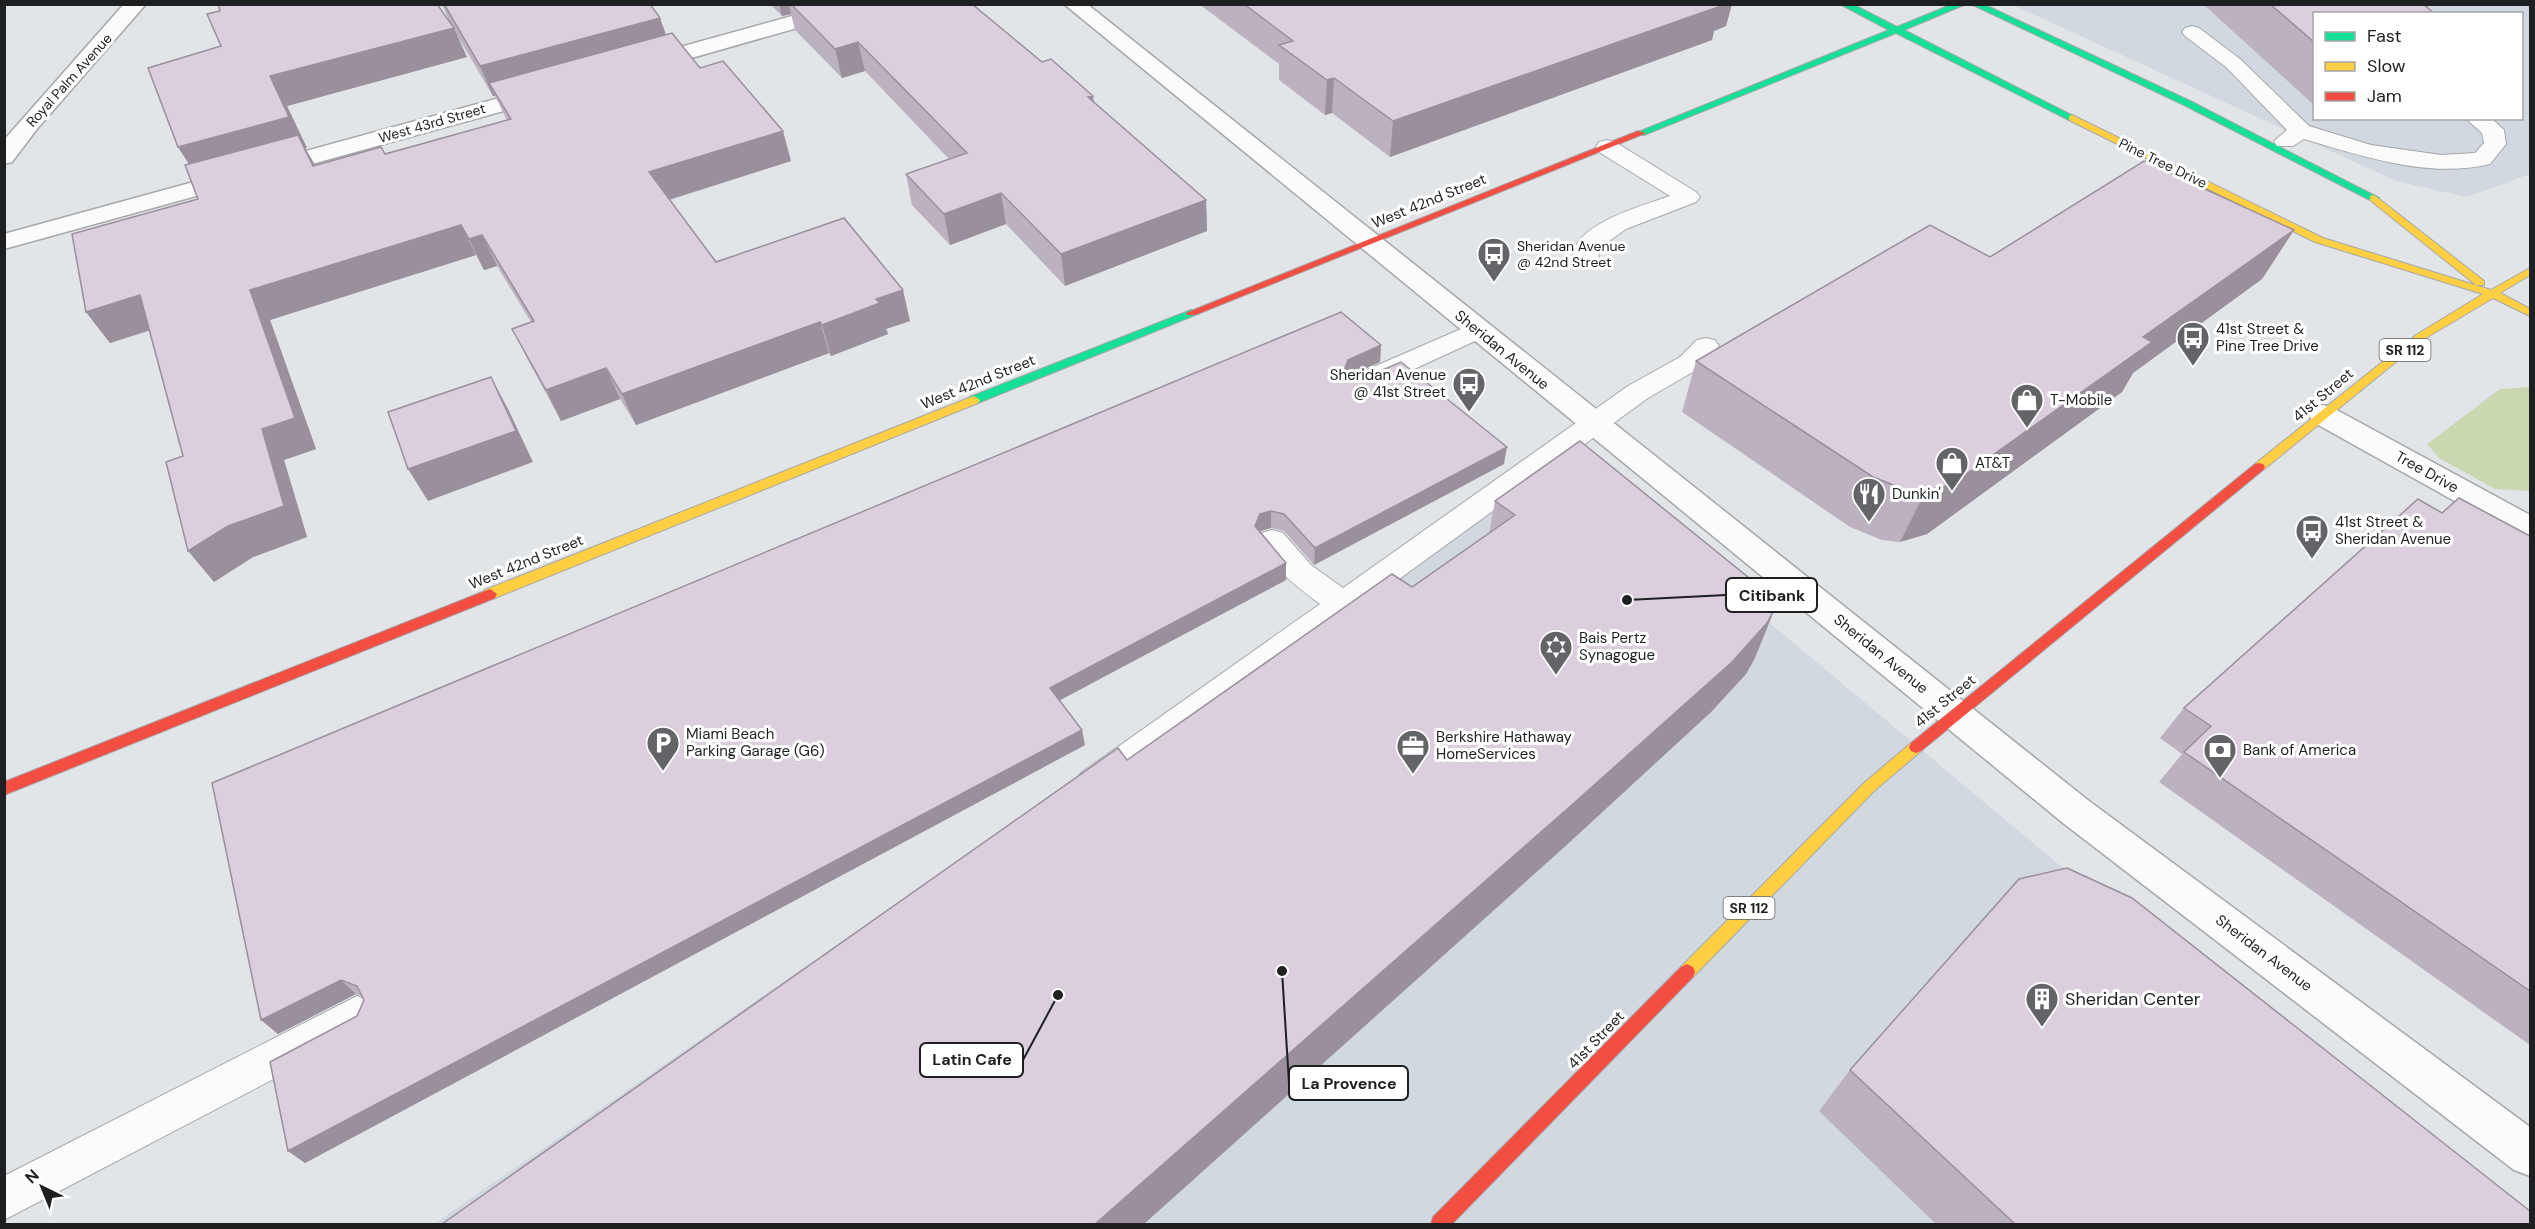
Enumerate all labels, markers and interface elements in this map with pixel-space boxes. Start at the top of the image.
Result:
legend [2313,12,2523,120]
text: Fast [2367,24,2402,48]
street label: Royal Palm Avenue [22,29,116,131]
text: Slow [2367,54,2406,78]
text: Jam [2367,84,2402,108]
street label: West 43rd Street [376,99,488,147]
street label: Pine Tree Drive [2116,134,2210,192]
street label: West 42nd Street [1369,169,1489,233]
bus stop icon: Sheridan Avenue @ 42nd Street [1476,236,1512,283]
place label: Sheridan Avenue @ 42nd Street [1517,237,1625,271]
street label: Sheridan Avenue [1451,306,1553,394]
place label: 41st Street & Pine Tree Drive [2216,319,2319,356]
bus stop icon: 41st Street & Pine Tree Drive [2175,320,2211,367]
road number: SR 112 [2380,339,2430,361]
street label: West 42nd Street [918,350,1038,414]
street label: 41st Street [2288,364,2358,426]
place label: Sheridan Avenue @ 41st Street [1330,365,1446,402]
bus stop icon: Sheridan Avenue @ 41st Street [1451,366,1487,413]
shop icon: T-Mobile [2009,382,2045,429]
place label: T-Mobile [2050,390,2112,410]
shop icon: AT&T [1934,445,1970,492]
street label: Tree Drive [2392,446,2462,498]
place label: AT&T [1975,453,2010,473]
restaurant icon: Dunkin' [1851,476,1887,523]
place label: Dunkin' [1892,484,1941,504]
place label: 41st Street & Sheridan Avenue [2335,512,2451,549]
bus stop icon: 41st Street & Sheridan Avenue [2294,513,2330,560]
street label: West 42nd Street [466,530,586,594]
callout: Citibank [1726,578,1817,612]
text: Citibank [1739,585,1806,606]
street label: Sheridan Avenue [1830,610,1932,698]
place label: Bais Pertz Synagogue [1579,628,1655,665]
synagogue icon: Bais Pertz Synagogue [1538,629,1574,676]
street label: 41st Street [1910,670,1980,732]
place label: Miami Beach Parking Garage (G6) [686,724,825,761]
parking icon: Miami Beach Parking Garage (G6) [645,725,681,772]
place label: Berkshire Hathaway HomeServices [1436,727,1573,764]
office icon: Berkshire Hathaway HomeServices [1395,728,1431,775]
bank icon: Bank of America [2202,732,2238,779]
place label: Bank of America [2243,740,2356,760]
road number: SR 112 [1724,897,1774,919]
street label: Sheridan Avenue [2212,910,2316,996]
building icon: Sheridan Center [2024,981,2060,1028]
place label: Sheridan Center [2065,987,2201,1011]
street label: 41st Street [1563,1007,1629,1073]
callout: Latin Cafe [920,1043,1023,1077]
text: Latin Cafe [932,1049,1012,1070]
callout: La Provence [1289,1066,1408,1100]
text: La Provence [1301,1073,1397,1094]
north arrow [12,1157,72,1217]
text: N [21,1165,44,1188]

